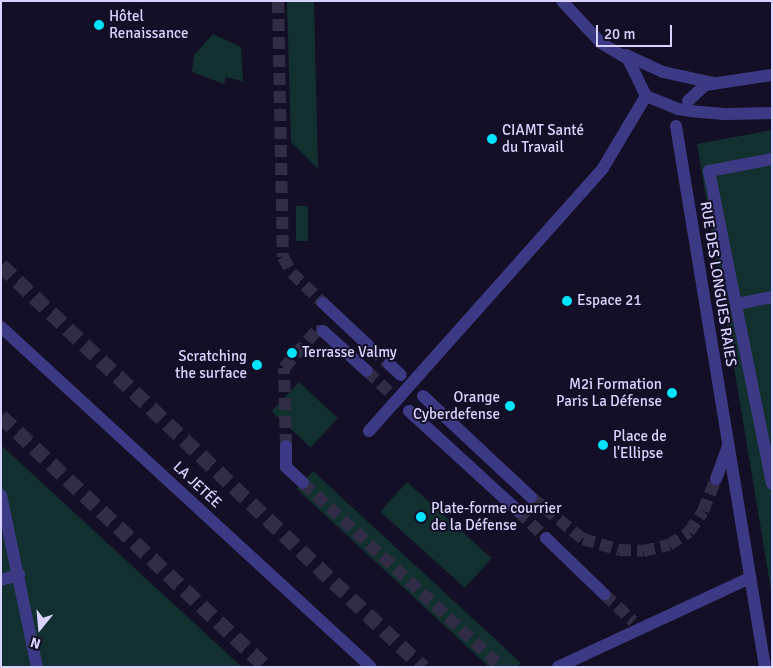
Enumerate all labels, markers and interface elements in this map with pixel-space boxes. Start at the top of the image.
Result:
place label: Hôtel Renaissance [109,7,189,42]
scale bar [598,15,674,47]
marker: Hôtel Renaissance [93,19,105,31]
text: 20 m [604,25,635,43]
place label: CIAMT Santé du Travail [502,121,584,156]
marker: CIAMT Santé du Travail [486,133,498,145]
street label: RUE DES LONGUES RAIES [696,200,740,368]
place label: Espace 21 [577,292,642,310]
marker: Espace 21 [561,295,573,307]
place label: Terrasse Valmy [302,344,397,362]
place label: Scratching the surface [175,347,247,382]
marker: Terrasse Valmy [286,347,298,359]
marker: Scratching the surface [251,359,263,371]
place label: M2i Formation Paris La Défense [556,375,662,410]
marker: M2i Formation Paris La Défense [666,387,678,399]
place label: Orange Cyberdefense [413,388,500,423]
marker: Orange Cyberdefense [504,400,516,412]
place label: Place de l'Ellipse [613,427,667,462]
marker: Place de l'Ellipse [597,439,609,451]
street label: LA JETÉE [169,458,225,512]
place label: Plate-forme courrier de la Défense [431,499,562,534]
marker: Plate-forme courrier de la Défense [415,511,427,523]
north arrow [15,603,65,653]
text: N [28,633,43,652]

